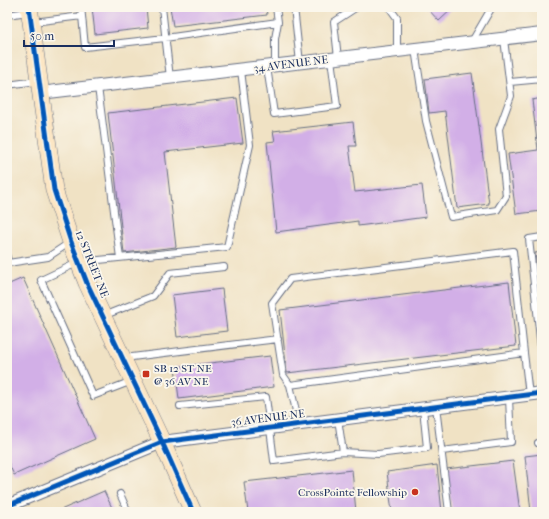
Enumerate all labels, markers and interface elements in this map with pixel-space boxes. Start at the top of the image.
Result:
scale bar [24,22,114,48]
text: 50 m [30,29,54,43]
street label: 34 AVENUE NE [253,53,329,75]
street label: 12 STREET NE [73,229,111,300]
place label: SB 12 ST NE @ 36 AV NE [154,362,212,388]
marker: SB 12 ST NE @ 36 AV NE [141,369,151,379]
street label: 36 AVENUE NE [230,407,306,429]
place label: CrossPointe Fellowship [298,486,407,499]
marker: CrossPointe Fellowship [410,487,420,497]

